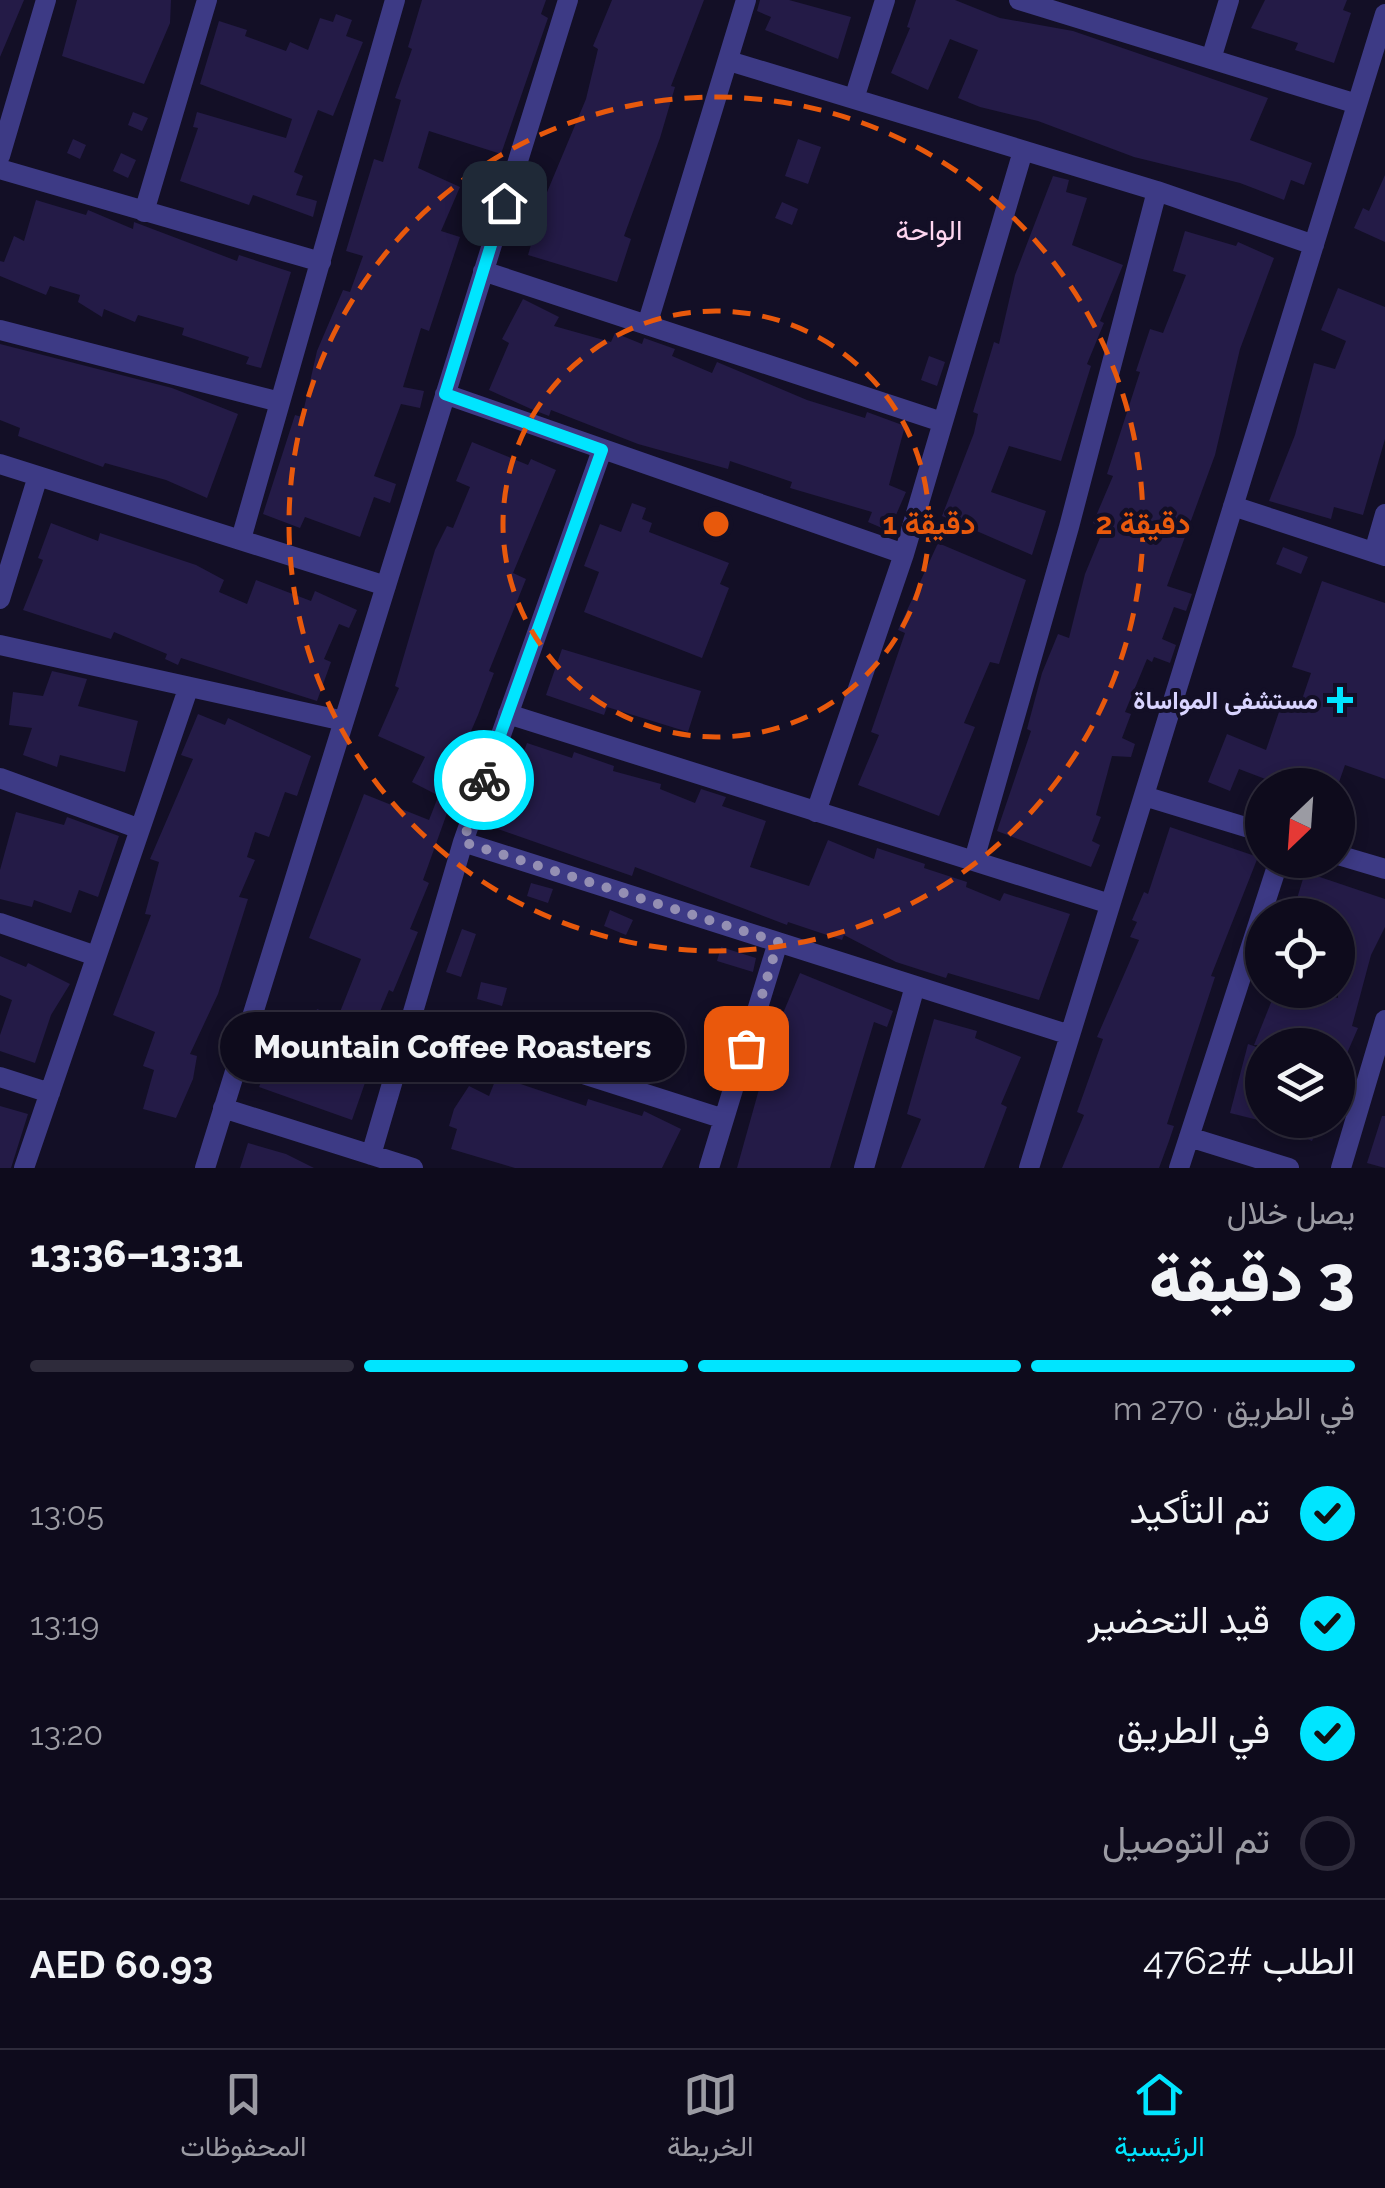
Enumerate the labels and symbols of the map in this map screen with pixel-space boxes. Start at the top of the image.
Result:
pin [462,161,547,246]
district label: الواحة [896,214,962,248]
centre of rings [698,506,734,542]
text: 1 دقيقة [883,506,975,541]
text: 2 دقيقة [1096,506,1190,541]
place label: مستشفى المواساة [1133,685,1318,716]
marker: مستشفى المواساة [1327,687,1353,713]
courier [434,730,534,830]
north arrow [1245,768,1355,878]
pin [704,1006,789,1091]
callout: Mountain Coffee Roasters [221,1013,686,1083]

